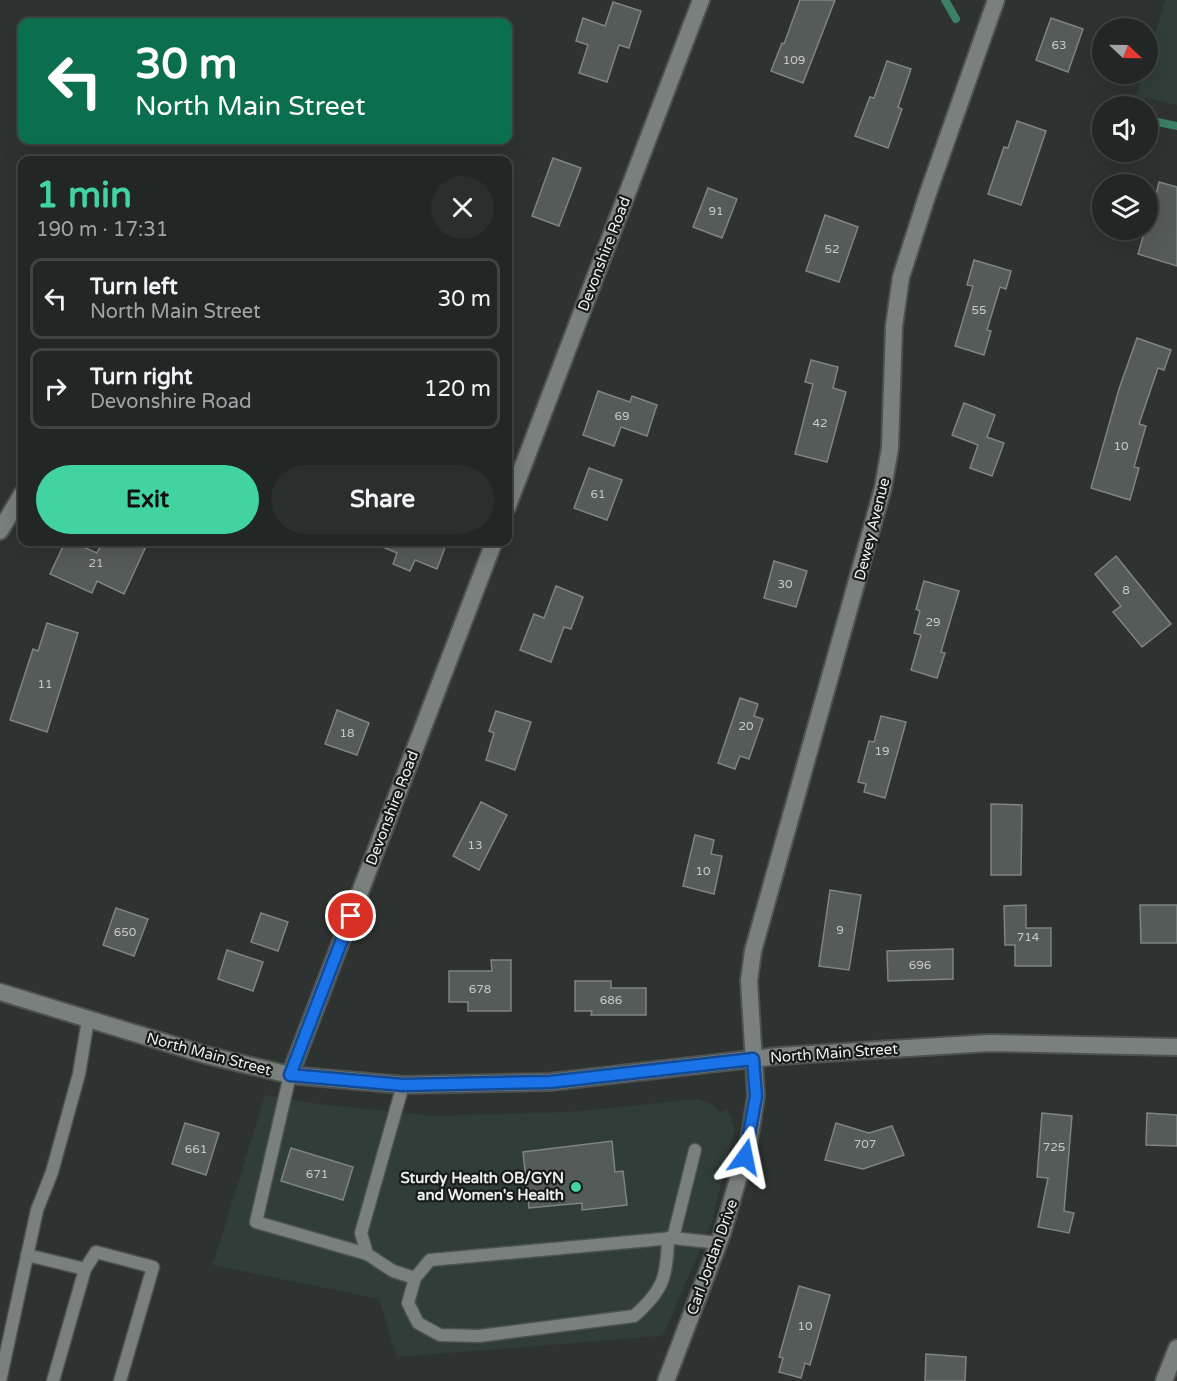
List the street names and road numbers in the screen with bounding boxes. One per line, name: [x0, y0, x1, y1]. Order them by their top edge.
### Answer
street label: Devonshire Road: [574, 194, 634, 314]
street label: Dewey Avenue: [851, 476, 893, 582]
street label: Devonshire Road: [362, 748, 422, 868]
street label: North Main Street: [145, 1029, 273, 1079]
street label: North Main Street: [770, 1040, 899, 1066]
street label: Carl Jordan Drive: [683, 1197, 741, 1317]

